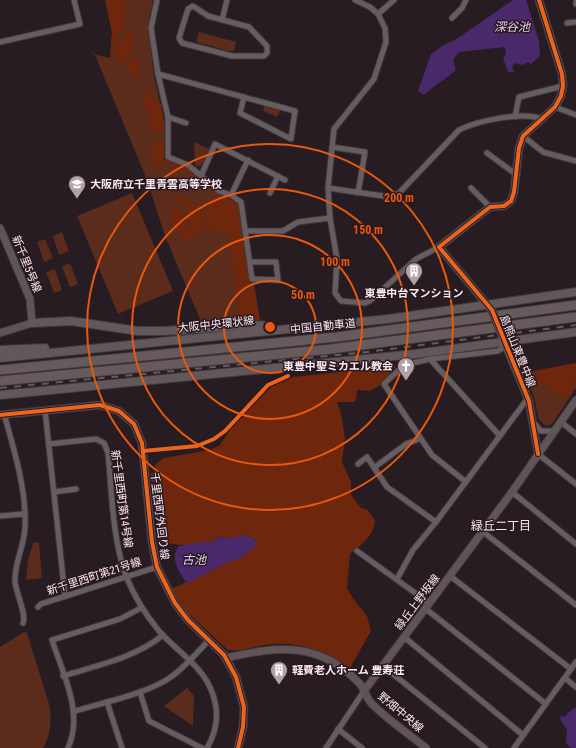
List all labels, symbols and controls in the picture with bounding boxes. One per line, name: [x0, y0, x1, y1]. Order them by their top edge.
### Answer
water label: 深谷池: [494, 20, 531, 34]
school or university icon: 大阪府立千里青雲高等学校: [67, 174, 87, 199]
place label: 大阪府立千里青雲高等学校: [90, 178, 222, 191]
text: 200 m: [384, 191, 414, 205]
text: 150 m: [353, 223, 383, 237]
street label: 新千里5号線: [9, 234, 44, 295]
text: 100 m: [320, 255, 350, 269]
building icon: 東豊中台マンション: [404, 261, 424, 286]
place label: 東豊中台マンション: [365, 287, 464, 300]
text: 50 m: [291, 288, 315, 302]
street label: 島熊山東豊中線: [497, 313, 538, 389]
street label: 大阪中央環状線: [177, 314, 255, 335]
street label: 中国自動車道: [290, 317, 357, 336]
centre of rings: [263, 320, 277, 334]
church icon: 東豊中聖ミカエル教会: [396, 356, 416, 381]
place label: 東豊中聖ミカエル教会: [283, 360, 393, 373]
street label: 新千里西町第14号線: [108, 449, 135, 549]
street label: 千里西町外回り線: [148, 472, 171, 561]
district label: 緑丘二丁目: [471, 519, 531, 533]
water label: 古池: [182, 553, 207, 567]
street label: 新千里西町第21号線: [45, 555, 143, 598]
street label: 緑丘上野坂線: [392, 572, 442, 633]
building icon: 軽費老人ホーム 豊寿荘: [269, 660, 289, 685]
place label: 軽費老人ホーム 豊寿荘: [292, 664, 404, 677]
street label: 野畑中央線: [375, 690, 426, 735]

